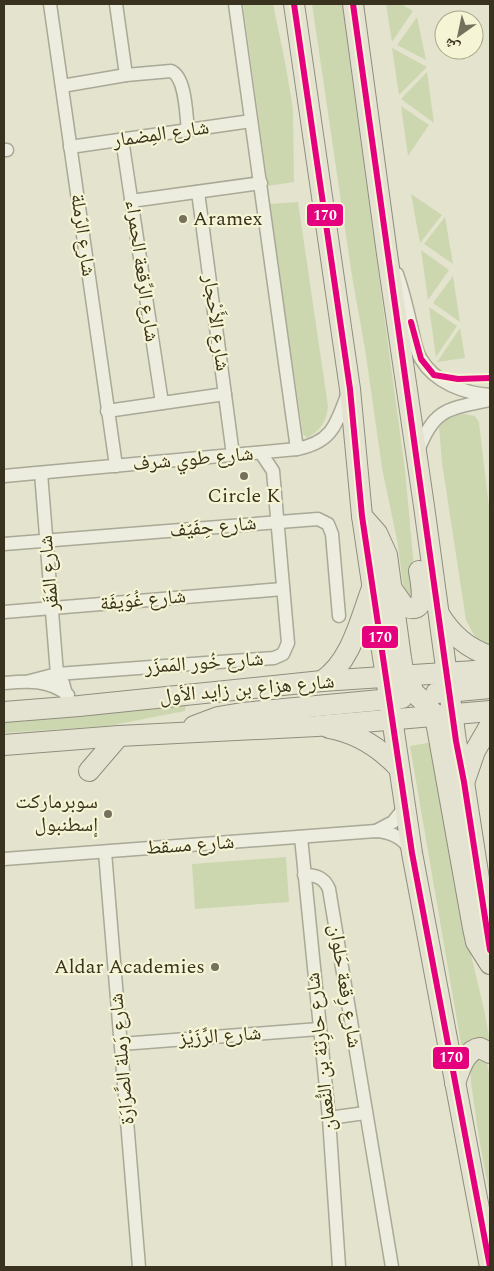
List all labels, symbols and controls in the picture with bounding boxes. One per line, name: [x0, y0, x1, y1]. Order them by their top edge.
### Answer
north arrow: [434, 10, 484, 60]
text: ش: [440, 33, 464, 58]
street label: شارع المِضمار: [110, 112, 211, 156]
street label: شارع الرّملة: [62, 192, 104, 278]
street label: شارع الرِّقعة الحمراء: [117, 198, 167, 344]
line badge: 170: [306, 203, 344, 227]
place label: Aramex: [193, 204, 263, 234]
text: 170: [313, 205, 337, 226]
marker: Aramex: [177, 213, 189, 225]
street label: شارع الأَحْجار: [194, 272, 238, 373]
street label: شارع طوي شرف: [131, 439, 255, 479]
marker: Circle K: [238, 470, 250, 482]
place label: Circle K: [207, 481, 281, 511]
street label: شارع حِفَيّف: [168, 508, 258, 546]
street label: شارع المَقَر: [31, 534, 67, 613]
street label: شارع غُوَيفَة: [99, 581, 187, 619]
line badge: 170: [361, 625, 399, 649]
text: 170: [368, 627, 392, 648]
street label: شارع خُور المَمزَر: [143, 644, 264, 682]
street label: شارع هزاع بن زايد الأول: [158, 666, 336, 712]
place label: سوبرماركت إسطنبول: [15, 787, 98, 840]
marker: سوبرماركت إسطنبول: [102, 808, 114, 820]
street label: شارع مسقط: [145, 827, 235, 863]
street label: شارع رِقعة حَلوان: [320, 922, 370, 1050]
place label: Aldar Academies: [54, 952, 205, 982]
marker: Aldar Academies: [209, 961, 221, 973]
street label: شارع حارِثة بن النُّعمان: [298, 971, 344, 1133]
street label: شارع رَملة الصَّرَارَة: [101, 992, 143, 1126]
street label: شارع الرِّزَيْز: [177, 1018, 262, 1054]
line badge: 170: [432, 1046, 470, 1070]
text: 170: [439, 1047, 463, 1068]

